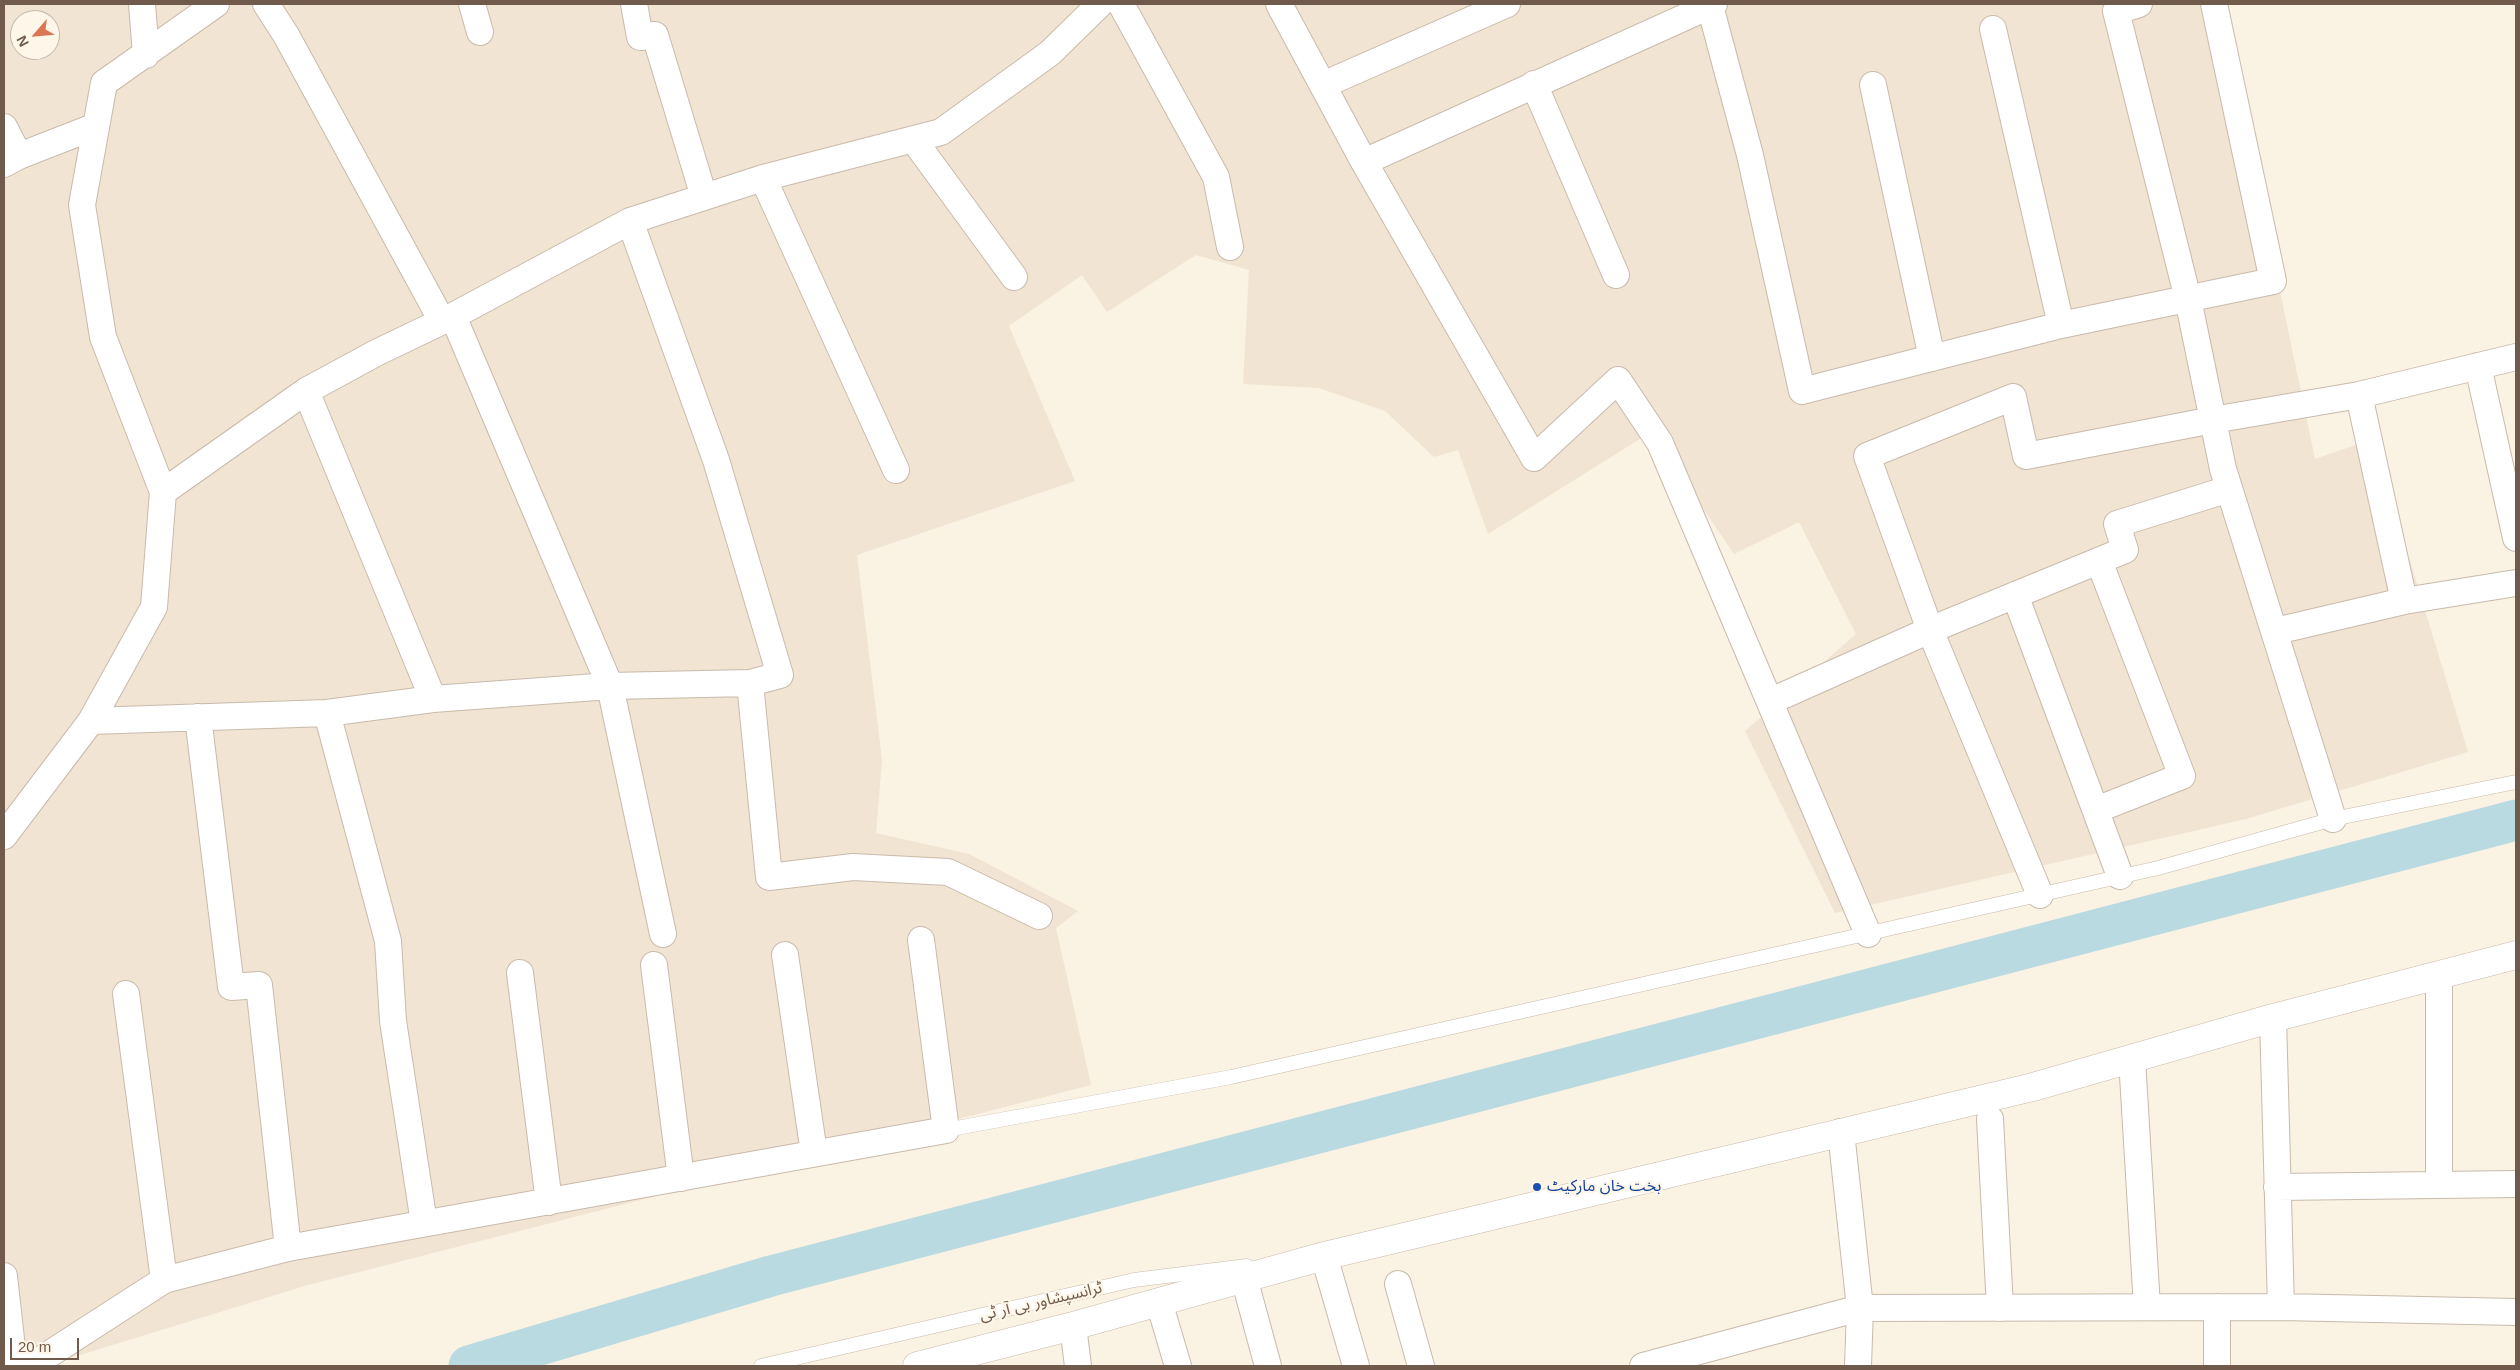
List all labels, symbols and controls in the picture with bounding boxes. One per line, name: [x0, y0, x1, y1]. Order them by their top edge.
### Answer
north arrow: [10, 10, 60, 60]
text: N: [13, 33, 32, 49]
place label: بخت خان مارکیٹ: [1547, 1177, 1661, 1197]
marker: بخت خان مارکیٹ: [1531, 1181, 1543, 1193]
street label: ٹرانسپشاور بی آر ٹی: [978, 1279, 1104, 1325]
scale bar: [12, 1328, 81, 1360]
text: 20 m: [18, 1338, 51, 1355]

